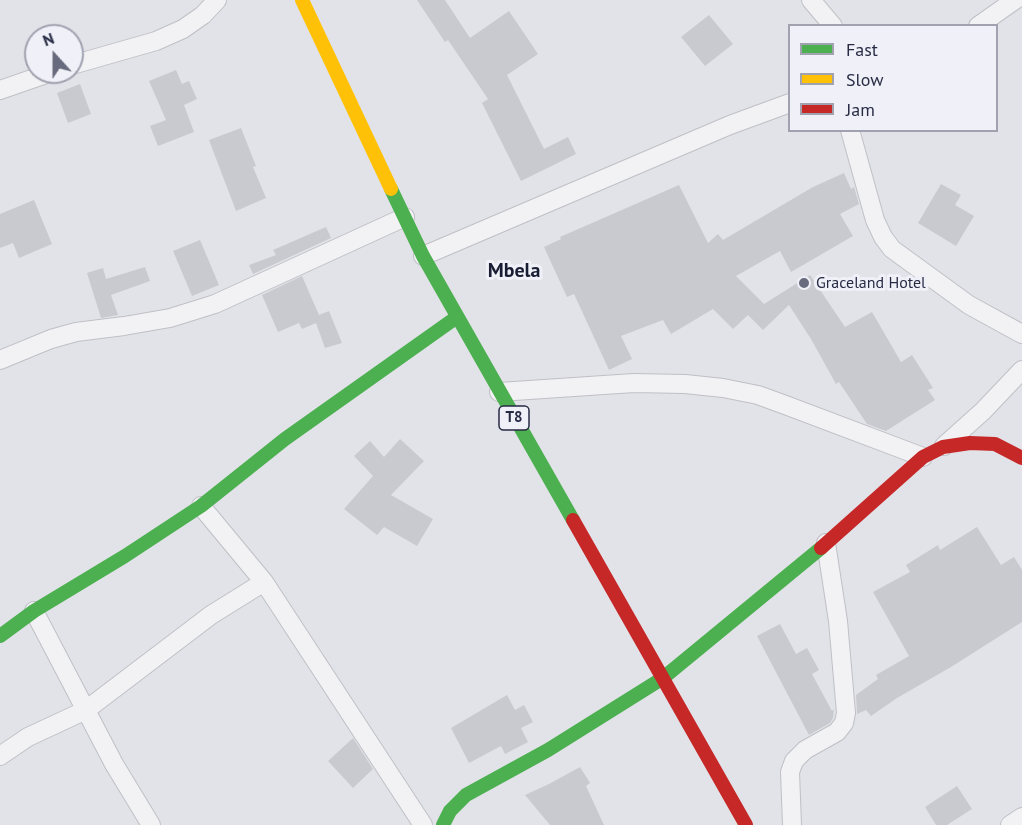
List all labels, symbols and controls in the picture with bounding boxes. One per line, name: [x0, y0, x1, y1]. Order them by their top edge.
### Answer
north arrow: [24, 24, 84, 84]
legend: [788, 24, 998, 132]
text: N: [40, 28, 57, 50]
text: Fast: [846, 38, 878, 61]
text: Slow: [846, 68, 884, 91]
text: Jam: [846, 98, 875, 121]
district label: Mbela: [488, 259, 540, 283]
place label: Graceland Hotel: [816, 273, 926, 293]
marker: Graceland Hotel: [797, 276, 811, 290]
road number: T8: [499, 406, 529, 430]

